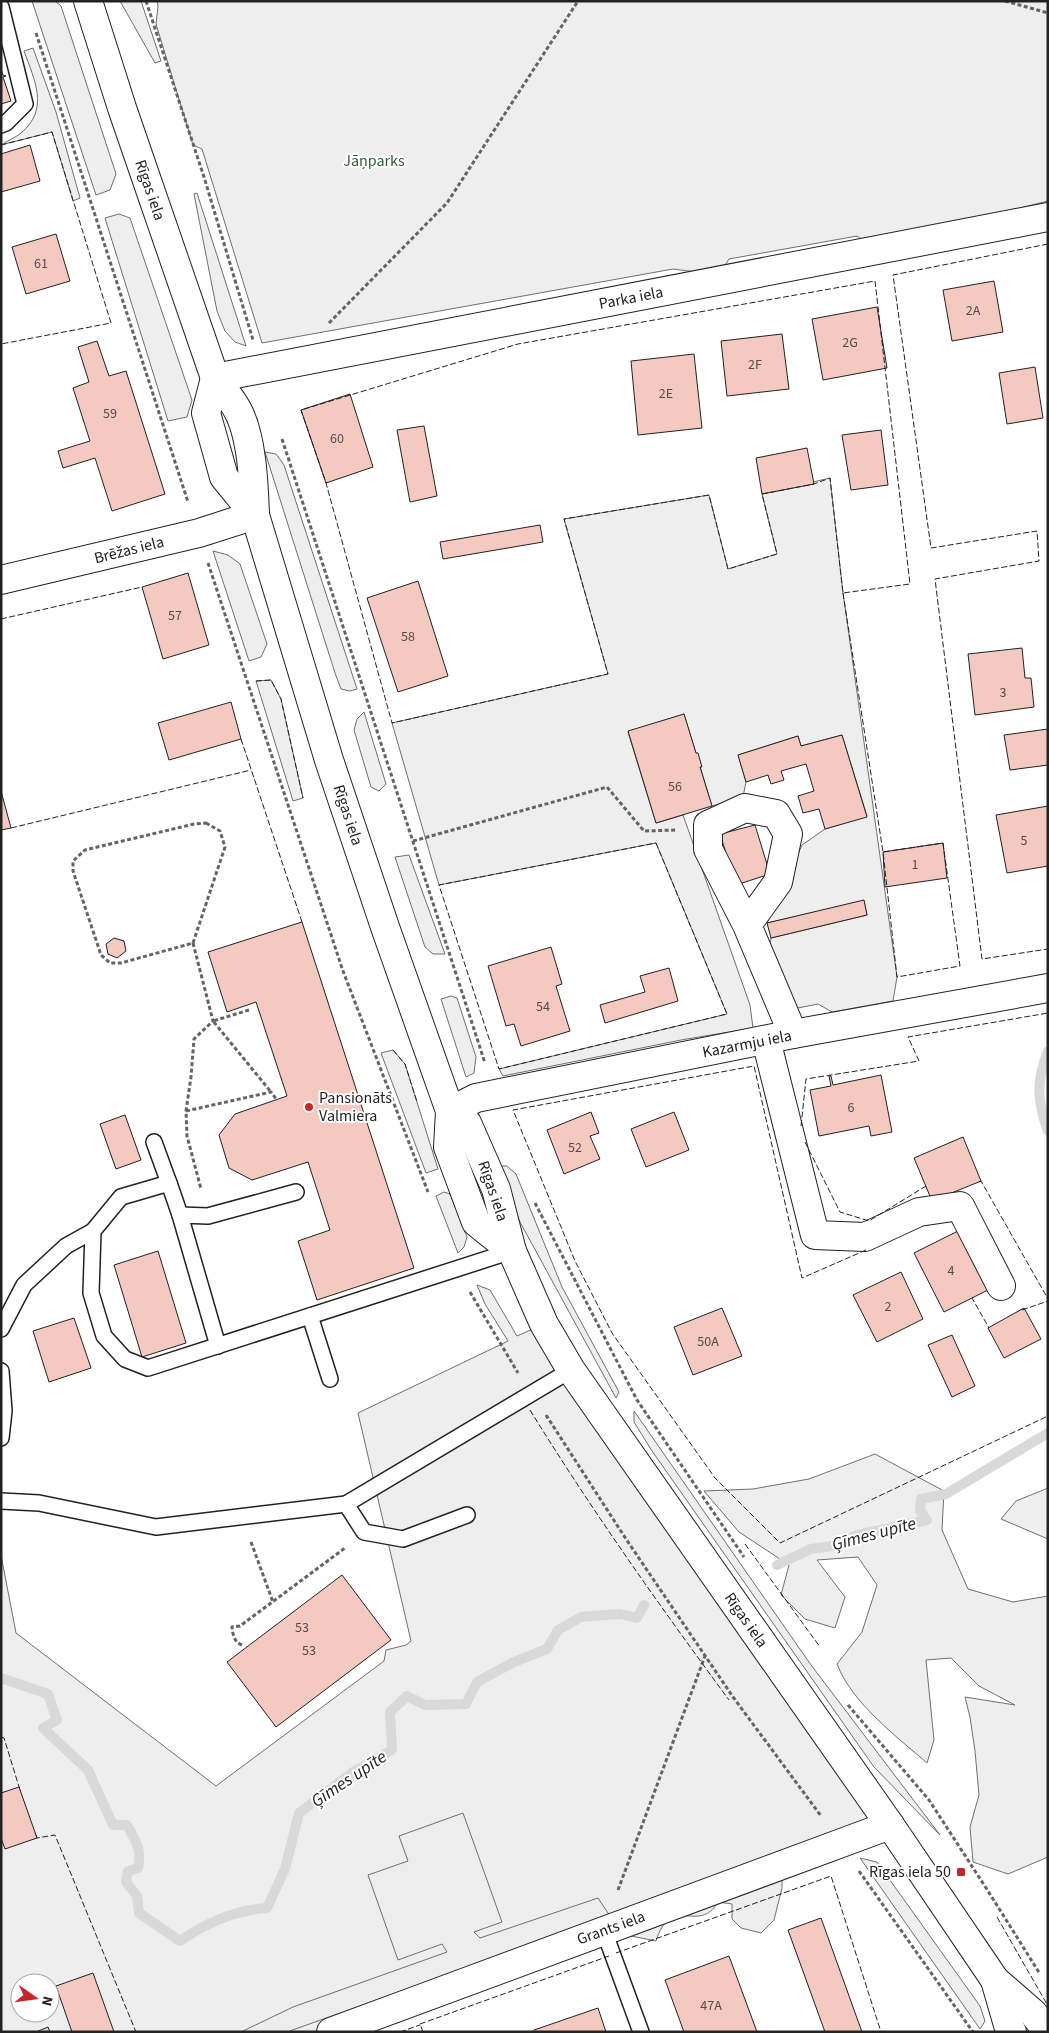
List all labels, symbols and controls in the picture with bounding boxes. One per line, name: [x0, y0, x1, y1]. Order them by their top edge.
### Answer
park label: Jāņparks: [343, 150, 405, 172]
street label: Rīgas iela: [129, 157, 171, 223]
house number: 61: [34, 254, 48, 274]
street label: Parka iela: [597, 281, 665, 315]
house number: 2A: [966, 301, 981, 321]
house number: 2G: [842, 333, 858, 353]
house number: 2F: [748, 355, 762, 375]
house number: 2E: [659, 384, 673, 404]
house number: 59: [103, 404, 117, 424]
house number: 60: [330, 429, 344, 449]
street label: Brēžas iela: [92, 531, 166, 569]
house number: 57: [168, 606, 182, 626]
house number: 58: [401, 627, 415, 647]
house number: 3: [1000, 683, 1007, 703]
house number: 56: [668, 777, 682, 797]
street label: Rīgas iela: [328, 782, 368, 848]
house number: 5: [1021, 831, 1028, 851]
house number: 1: [912, 855, 919, 875]
house number: 54: [536, 997, 550, 1017]
street label: Kazarmju iela: [700, 1025, 794, 1063]
place label: Pansionāts Valmiera: [319, 1087, 392, 1127]
house number: 6: [848, 1098, 855, 1118]
marker: Pansionāts Valmiera: [303, 1101, 315, 1113]
house number: 52: [568, 1138, 582, 1158]
street label: Rīgas iela: [472, 1158, 514, 1224]
house number: 4: [948, 1261, 955, 1281]
house number: 2: [885, 1297, 892, 1317]
house number: 50A: [697, 1332, 719, 1352]
water label: Ģīmes upīte: [829, 1511, 919, 1557]
street label: Rīgas iela: [719, 1588, 773, 1652]
house number: 53: [295, 1618, 309, 1638]
house number: 53: [302, 1641, 316, 1661]
water label: Ģīmes upīte: [306, 1744, 392, 1813]
place label: Rīgas iela 50: [869, 1861, 951, 1883]
marker: Rīgas iela 50: [955, 1866, 967, 1878]
street label: Grants iela: [574, 1906, 648, 1950]
north arrow: [10, 1973, 60, 2023]
text: N: [36, 1994, 57, 2008]
house number: 47A: [700, 1996, 722, 2016]

